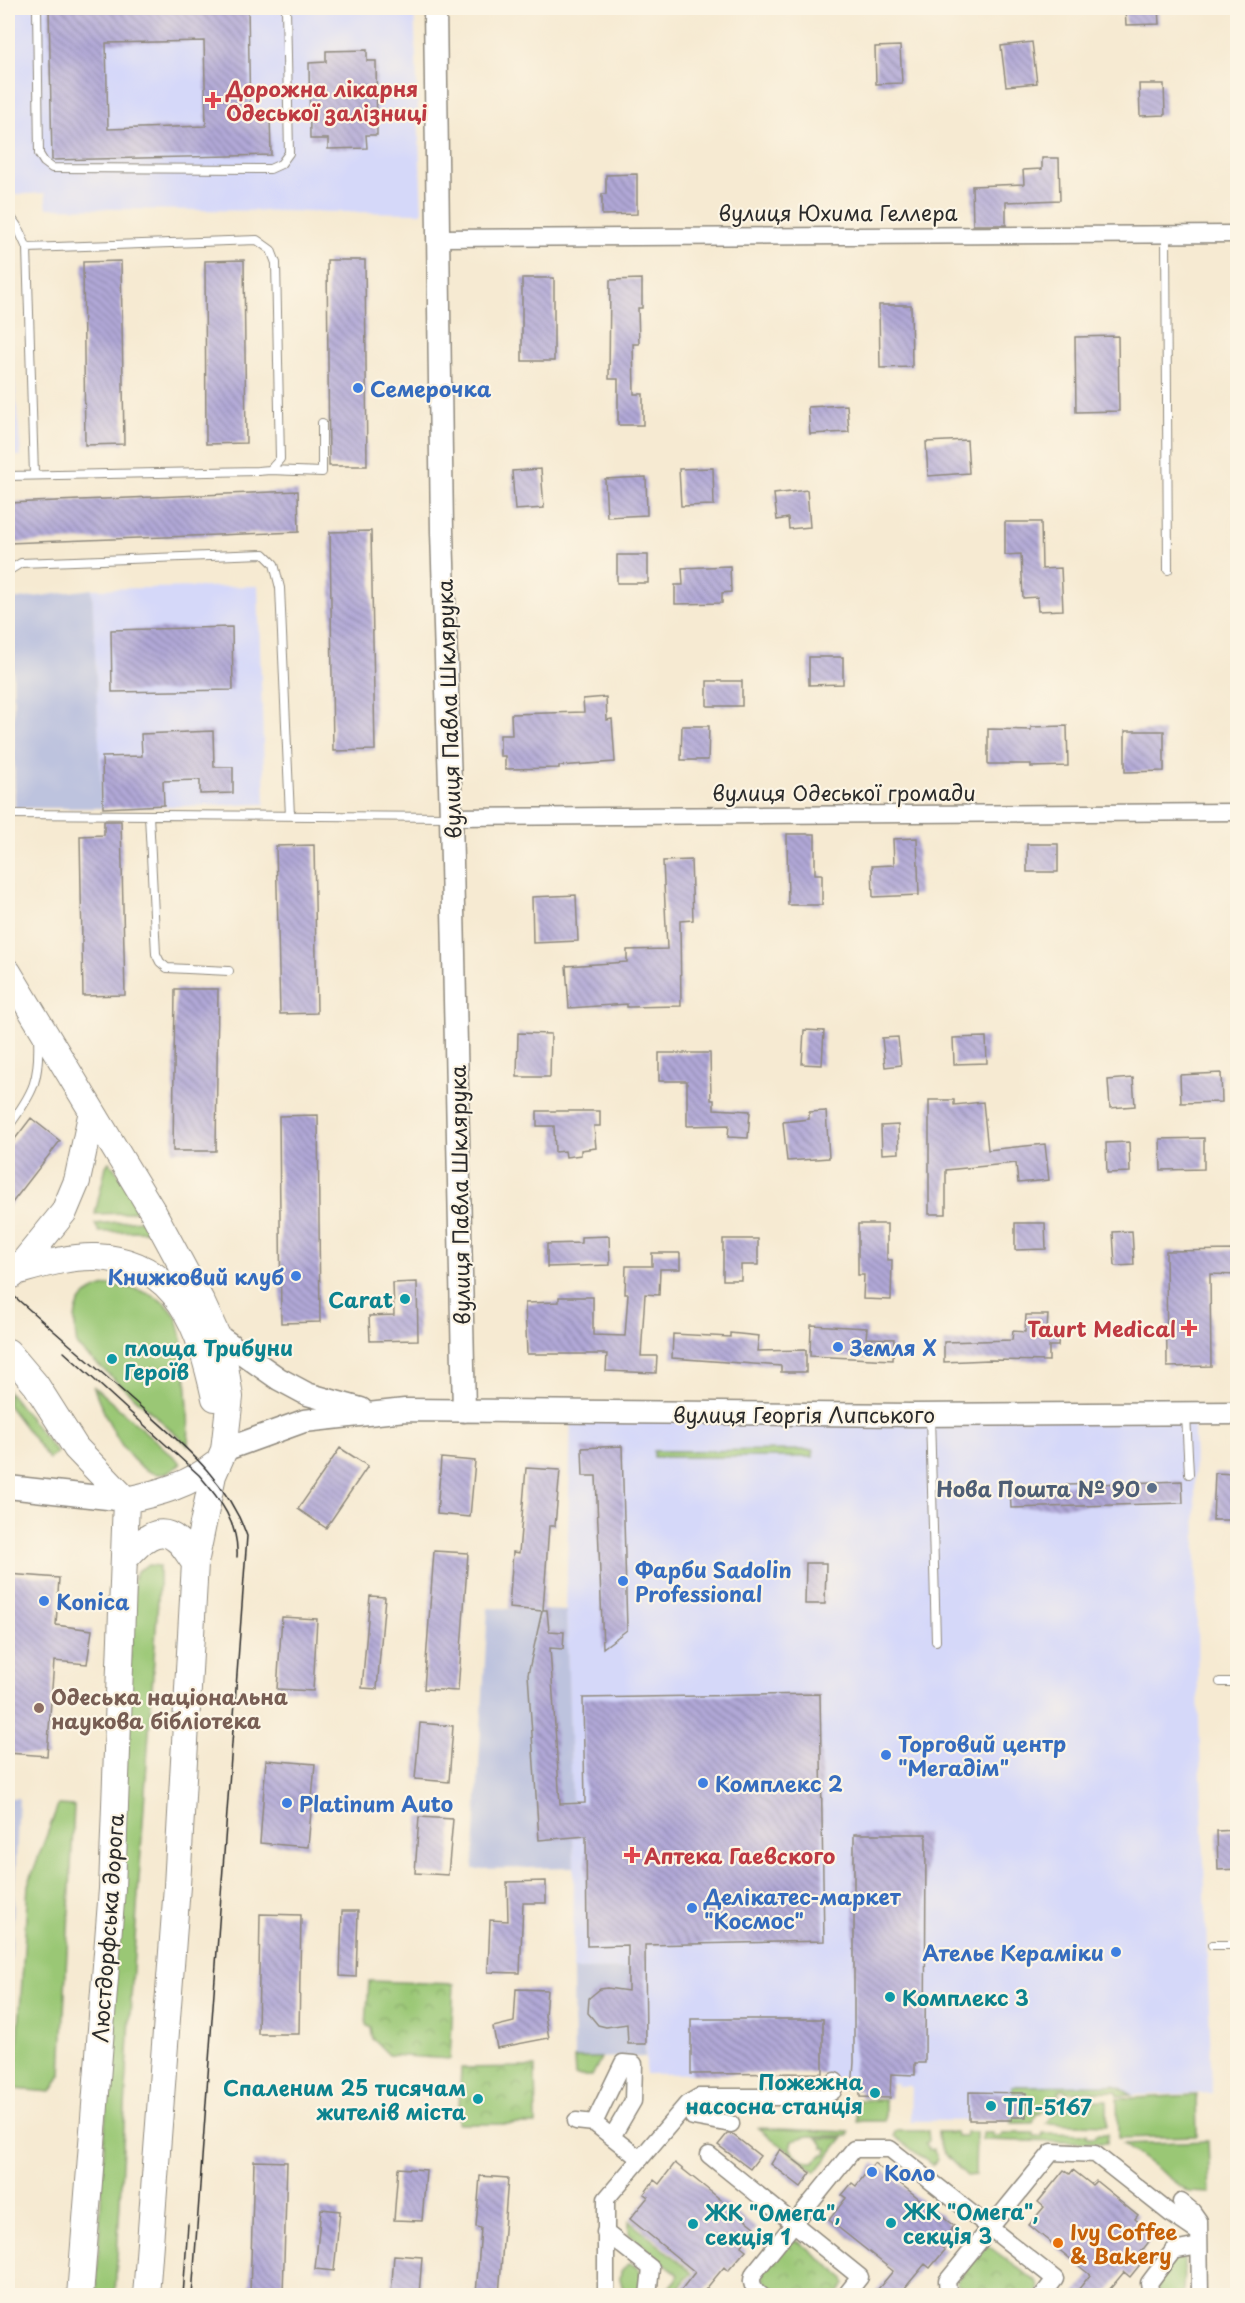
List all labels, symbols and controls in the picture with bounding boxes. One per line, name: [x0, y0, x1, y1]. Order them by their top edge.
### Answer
place label: Дорожна лікарня Одеської залізниці: [225, 72, 428, 128]
marker: Дорожна лікарня Одеської залізниці: [204, 91, 222, 109]
street label: вулиця Юхима Геллера: [718, 196, 958, 228]
place label: Семерочка: [370, 372, 492, 404]
marker: Семерочка: [351, 381, 365, 395]
street label: вулиця Павла Шклярука: [427, 579, 469, 839]
street label: вулиця Одеської громади: [712, 776, 976, 808]
street label: вулиця Павла Шклярука: [441, 1065, 477, 1325]
place label: Книжковий клуб: [107, 1260, 284, 1292]
marker: Книжковий клуб: [289, 1269, 303, 1283]
place label: Carat: [328, 1283, 393, 1315]
marker: Carat: [398, 1292, 412, 1306]
place label: Taurt Medical: [1027, 1312, 1176, 1344]
marker: Taurt Medical: [1180, 1319, 1198, 1337]
place label: площа Трибуни Героїв: [124, 1331, 293, 1387]
place label: Земля Х: [849, 1331, 937, 1363]
marker: Земля Х: [831, 1340, 845, 1354]
marker: площа Трибуни Героїв: [105, 1352, 119, 1366]
street label: вулиця Георгія Липського: [673, 1398, 935, 1430]
place label: Нова Пошта № 90: [936, 1472, 1140, 1504]
marker: Нова Пошта № 90: [1145, 1481, 1159, 1495]
place label: Фарби Sadolin Professional: [635, 1553, 792, 1609]
marker: Фарби Sadolin Professional: [616, 1574, 630, 1588]
place label: Konica: [56, 1585, 130, 1617]
marker: Konica: [37, 1594, 51, 1608]
place label: Одеська національна наукова бібліотека: [51, 1680, 288, 1736]
marker: Одеська національна наукова бібліотека: [32, 1701, 46, 1715]
place label: Торговий центр "Мегадім": [898, 1727, 1066, 1783]
marker: Торговий центр "Мегадім": [879, 1748, 893, 1762]
place label: Комплекс 2: [715, 1767, 843, 1799]
marker: Комплекс 2: [696, 1776, 710, 1790]
place label: Platinum Auto: [299, 1787, 453, 1819]
marker: Platinum Auto: [280, 1796, 294, 1810]
street label: Люстдорфська дорога: [83, 1813, 131, 2043]
place label: Аптека Гаевского: [644, 1839, 835, 1871]
marker: Аптека Гаевского: [625, 1848, 639, 1862]
place label: Делікатес-маркет "Космос": [703, 1880, 902, 1936]
marker: Делікатес-маркет "Космос": [685, 1901, 699, 1915]
place label: Ательє Кераміки: [922, 1936, 1104, 1968]
marker: Ательє Кераміки: [1109, 1945, 1123, 1959]
place label: Комплекс 3: [902, 1981, 1029, 2013]
marker: Комплекс 3: [883, 1990, 897, 2004]
place label: Пожежна насосна станція: [686, 2065, 863, 2121]
place label: Спаленим 25 тисячам жителів міста: [223, 2071, 467, 2127]
marker: Пожежна насосна станція: [868, 2086, 882, 2100]
place label: ТП-5167: [1003, 2090, 1092, 2122]
marker: Спаленим 25 тисячам жителів міста: [471, 2092, 485, 2106]
marker: ТП-5167: [984, 2099, 998, 2113]
place label: Коло: [884, 2156, 935, 2188]
marker: Коло: [865, 2165, 879, 2179]
place label: ЖК "Омега", секція 3: [902, 2195, 1039, 2251]
place label: ЖК "Омега", секція 1: [704, 2196, 841, 2252]
place label: Ivy Coffee & Bakery: [1070, 2215, 1178, 2271]
marker: ЖК "Омега", секція 3: [884, 2216, 898, 2230]
marker: ЖК "Омега", секція 1: [686, 2217, 700, 2231]
marker: Ivy Coffee & Bakery: [1051, 2236, 1065, 2250]

